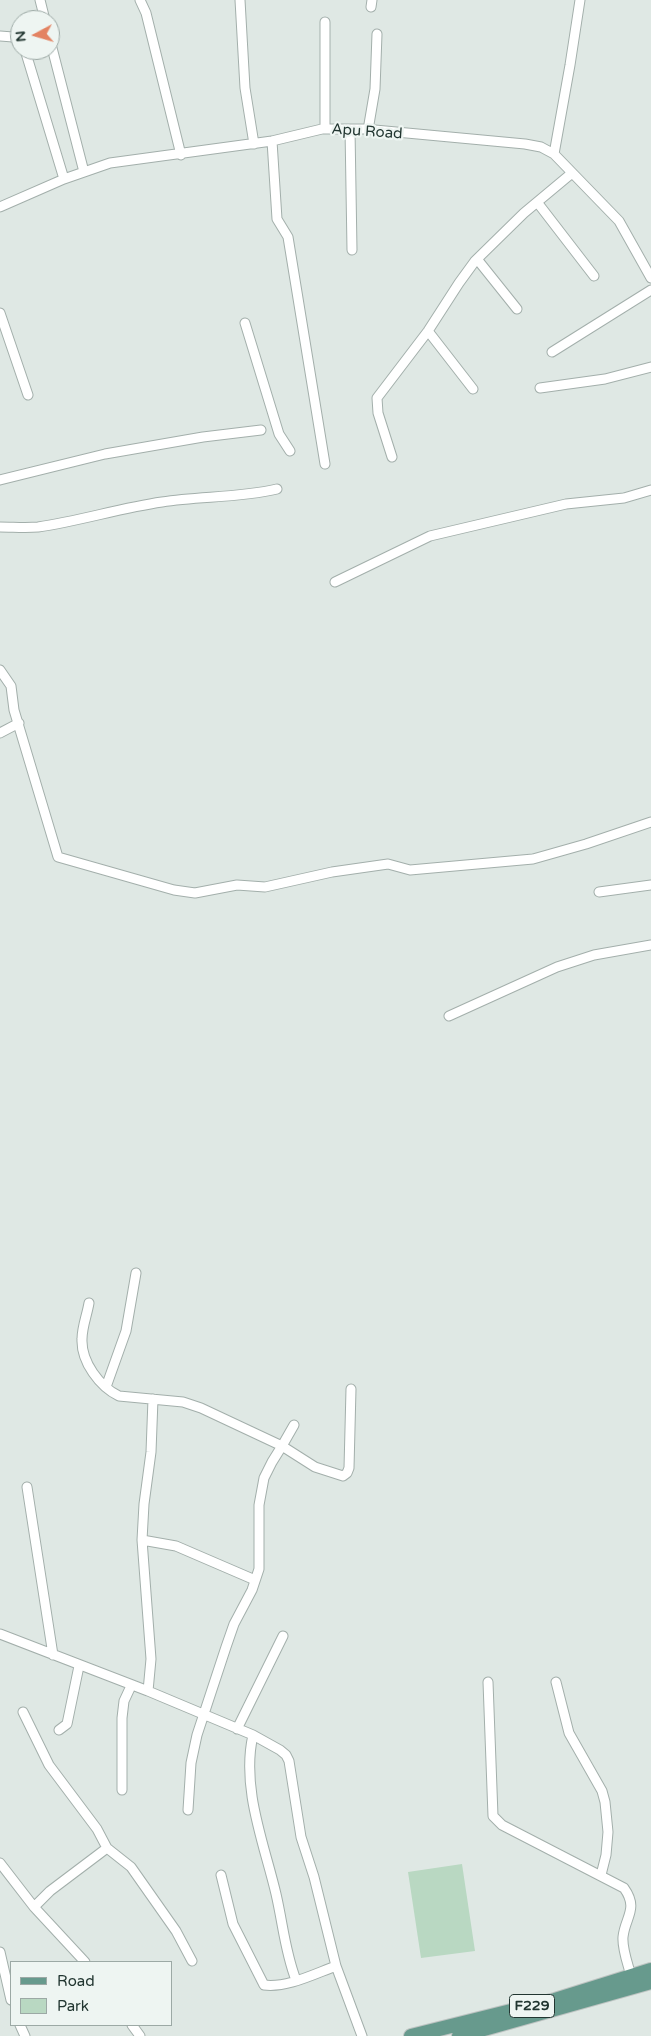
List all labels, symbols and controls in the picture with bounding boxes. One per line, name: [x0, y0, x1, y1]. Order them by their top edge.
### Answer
north arrow: [10, 10, 60, 60]
text: N: [12, 30, 30, 43]
street label: Apu Road: [331, 121, 403, 143]
legend: [10, 1961, 172, 2026]
text: Road: [57, 1972, 95, 1990]
road number: F229: [510, 1994, 554, 2018]
text: Park: [57, 1997, 89, 2015]

